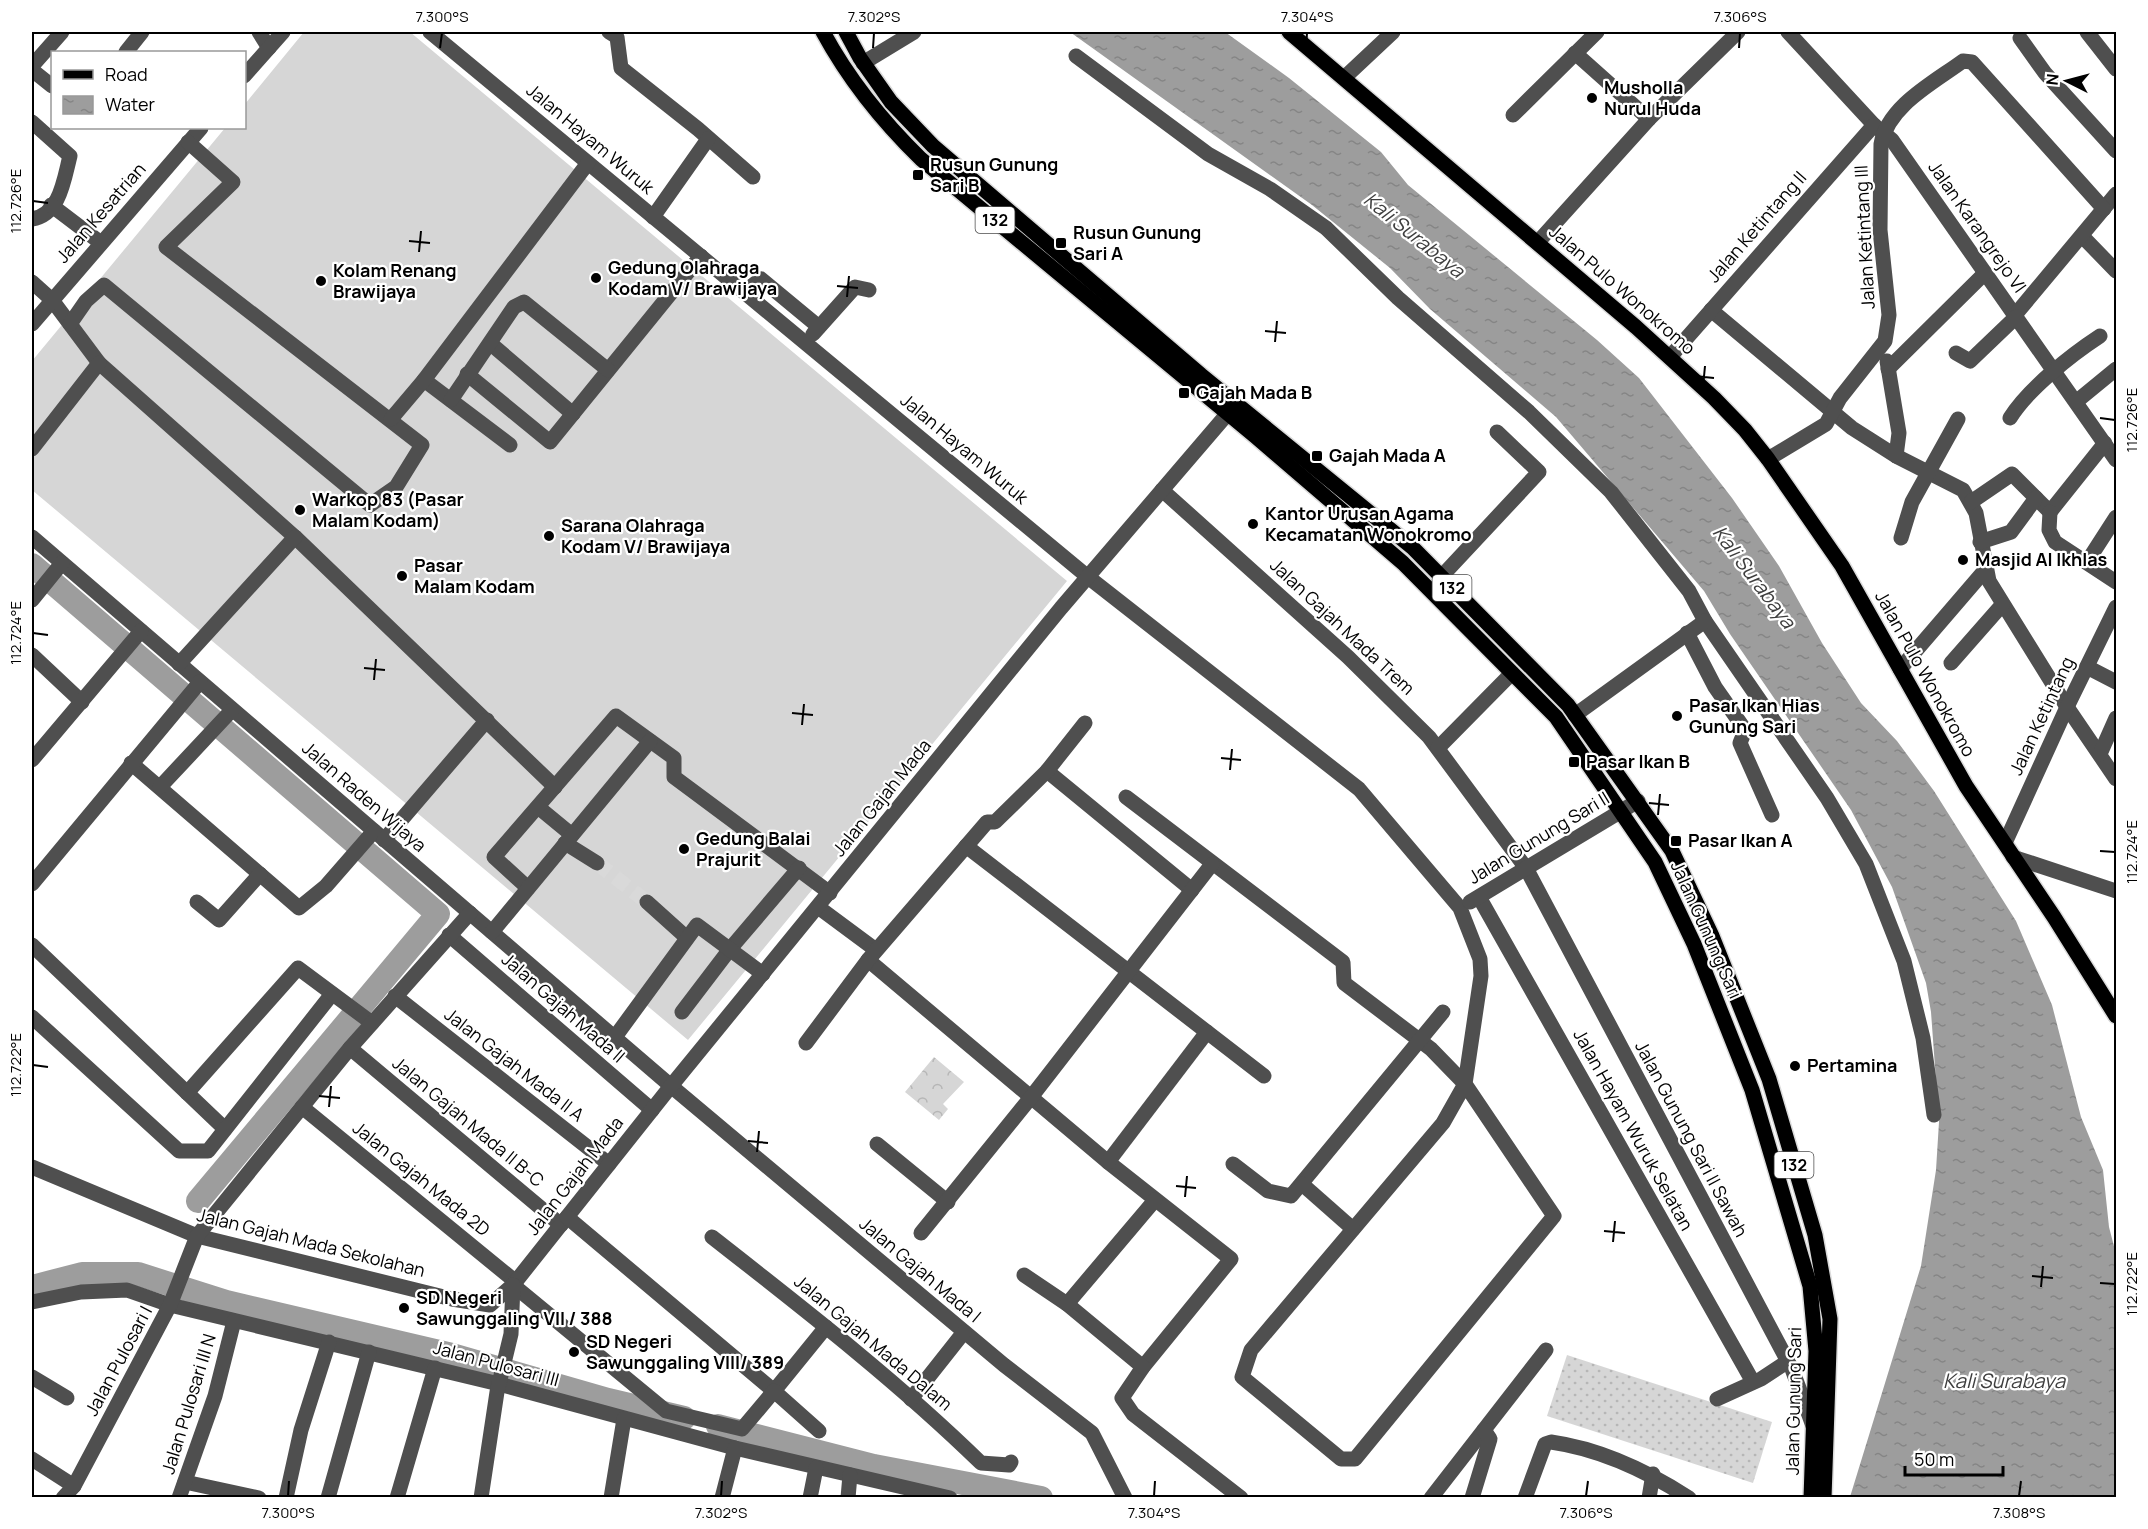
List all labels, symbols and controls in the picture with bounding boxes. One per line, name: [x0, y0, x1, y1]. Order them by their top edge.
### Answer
text: 7.300°S: [416, 6, 468, 27]
text: 7.302°S: [848, 6, 900, 27]
text: 7.304°S: [1281, 6, 1333, 27]
text: 7.306°S: [1713, 6, 1767, 27]
legend: [51, 51, 246, 129]
north arrow: [2037, 51, 2097, 111]
text: Road: [105, 62, 148, 86]
text: N: [2041, 73, 2064, 86]
place label: Musholla Nurul Huda: [1604, 75, 1701, 120]
street label: Jalan Hayam Wuruk: [522, 78, 660, 199]
marker: Musholla Nurul Huda: [1585, 91, 1599, 105]
text: Water: [105, 92, 155, 116]
place label: Rusun Gunung Sari B: [930, 152, 1058, 197]
street label: Jalan Karangrejo VI: [1923, 156, 2032, 297]
street label: Jalan Kesatrian: [50, 157, 150, 268]
street label: Jalan Ketintang III: [1848, 164, 1880, 310]
street label: Jalan Ketintang II: [1701, 166, 1811, 287]
marker: Rusun Gunung Sari B: [911, 168, 925, 182]
text: 112.726°E: [5, 169, 26, 233]
water label: Kali Surabaya: [1358, 186, 1471, 284]
road number: 132: [976, 207, 1014, 233]
street label: Jalan Pulo Wonokromo: [1544, 219, 1701, 359]
place label: Rusun Gunung Sari A: [1073, 220, 1201, 265]
marker: Rusun Gunung Sari A: [1054, 236, 1068, 250]
place label: Gedung Olahraga Kodam V/ Brawijaya: [608, 255, 777, 300]
place label: Kolam Renang Brawijaya: [333, 258, 457, 303]
marker: Gedung Olahraga Kodam V/ Brawijaya: [589, 271, 603, 285]
marker: Kolam Renang Brawijaya: [314, 274, 328, 288]
place label: Gajah Mada B: [1196, 380, 1312, 404]
marker: Gajah Mada B: [1177, 386, 1191, 400]
street label: Jalan Hayam Wuruk: [896, 388, 1034, 509]
text: 112.726°E: [2121, 388, 2142, 452]
place label: Gajah Mada A: [1329, 443, 1446, 467]
marker: Gajah Mada A: [1310, 449, 1324, 463]
place label: Warkop 83 (Pasar Malam Kodam): [312, 487, 464, 532]
place label: Kantor Urusan Agama Kecamatan Wonokromo: [1265, 501, 1472, 546]
marker: Warkop 83 (Pasar Malam Kodam): [293, 503, 307, 517]
place label: Sarana Olahraga Kodam V/ Brawijaya: [561, 513, 730, 558]
marker: Kantor Urusan Agama Kecamatan Wonokromo: [1246, 517, 1260, 531]
water label: Kali Surabaya: [1707, 520, 1802, 634]
marker: Sarana Olahraga Kodam V/ Brawijaya: [542, 529, 556, 543]
place label: Masjid Al Ikhlas: [1975, 547, 2108, 571]
place label: Pasar Malam Kodam: [414, 553, 535, 598]
street label: Jalan Gajah Mada Trem: [1265, 553, 1420, 700]
marker: Masjid Al Ikhlas: [1956, 553, 1970, 567]
marker: Pasar Malam Kodam: [395, 569, 409, 583]
road number: 132: [1432, 575, 1472, 601]
street label: Jalan Pulo Wonokromo: [1870, 586, 1982, 761]
text: 112.724°E: [5, 601, 26, 665]
street label: Jalan Ketintang: [2003, 653, 2079, 779]
place label: Pasar Ikan Hias Gunung Sari: [1689, 693, 1820, 738]
marker: Pasar Ikan Hias Gunung Sari: [1670, 709, 1684, 723]
street label: Jalan Gajah Mada: [827, 734, 936, 861]
street label: Jalan Raden Wijaya: [297, 736, 432, 857]
place label: Pasar Ikan B: [1586, 749, 1690, 773]
marker: Pasar Ikan B: [1567, 755, 1581, 769]
street label: Jalan Gunung Sari II: [1464, 786, 1613, 889]
text: 112.724°E: [2121, 820, 2142, 884]
place label: Gedung Balai Prajurit: [696, 826, 811, 871]
place label: Pasar Ikan A: [1688, 828, 1793, 852]
marker: Pasar Ikan A: [1669, 834, 1683, 848]
marker: Gedung Balai Prajurit: [677, 842, 691, 856]
street label: Jalan Gunung Sari: [1666, 857, 1748, 1002]
street label: Jalan Gajah Mada II: [497, 947, 630, 1068]
street label: Jalan Gajah Mada II A: [440, 1002, 590, 1127]
street label: Jalan Hayam Wuruk Selatan: [1568, 1024, 1699, 1235]
text: 112.722°E: [5, 1033, 26, 1097]
street label: Jalan Gunung Sari II Sawah: [1630, 1036, 1754, 1241]
street label: Jalan Gajah Mada II B-C: [388, 1051, 550, 1192]
place label: Pertamina: [1807, 1053, 1897, 1077]
marker: Pertamina: [1788, 1059, 1802, 1073]
street label: Jalan Gajah Mada: [520, 1111, 628, 1240]
street label: Jalan Gajah Mada 2D: [348, 1115, 495, 1241]
road number: 132: [1774, 1152, 1814, 1178]
street label: Jalan Gajah Mada Sekolahan: [195, 1202, 428, 1282]
street label: Jalan Gajah Mada I: [855, 1211, 987, 1327]
text: 112.722°E: [2121, 1252, 2142, 1316]
street label: Jalan Gajah Mada Dalam: [790, 1269, 958, 1415]
place label: SD Negeri Sawunggaling VII / 388: [416, 1285, 613, 1330]
street label: Jalan Pulosari I: [79, 1301, 157, 1420]
marker: SD Negeri Sawunggaling VII / 388: [397, 1301, 411, 1315]
street label: Jalan Gunung Sari: [1780, 1327, 1806, 1475]
place label: SD Negeri Sawunggaling VIII/ 389: [586, 1329, 784, 1374]
street label: Jalan Pulosari III N: [155, 1331, 221, 1477]
street label: Jalan Pulosari III: [431, 1335, 562, 1391]
marker: SD Negeri Sawunggaling VIII/ 389: [567, 1345, 581, 1359]
water label: Kali Surabaya: [1943, 1367, 2066, 1394]
scale bar: [1905, 1439, 2002, 1477]
text: 50 m: [1914, 1447, 1954, 1471]
text: 7.300°S: [262, 1502, 314, 1523]
text: 7.302°S: [695, 1502, 747, 1523]
text: 7.304°S: [1128, 1502, 1180, 1523]
text: 7.306°S: [1559, 1502, 1613, 1523]
text: 7.308°S: [1993, 1502, 2045, 1523]

